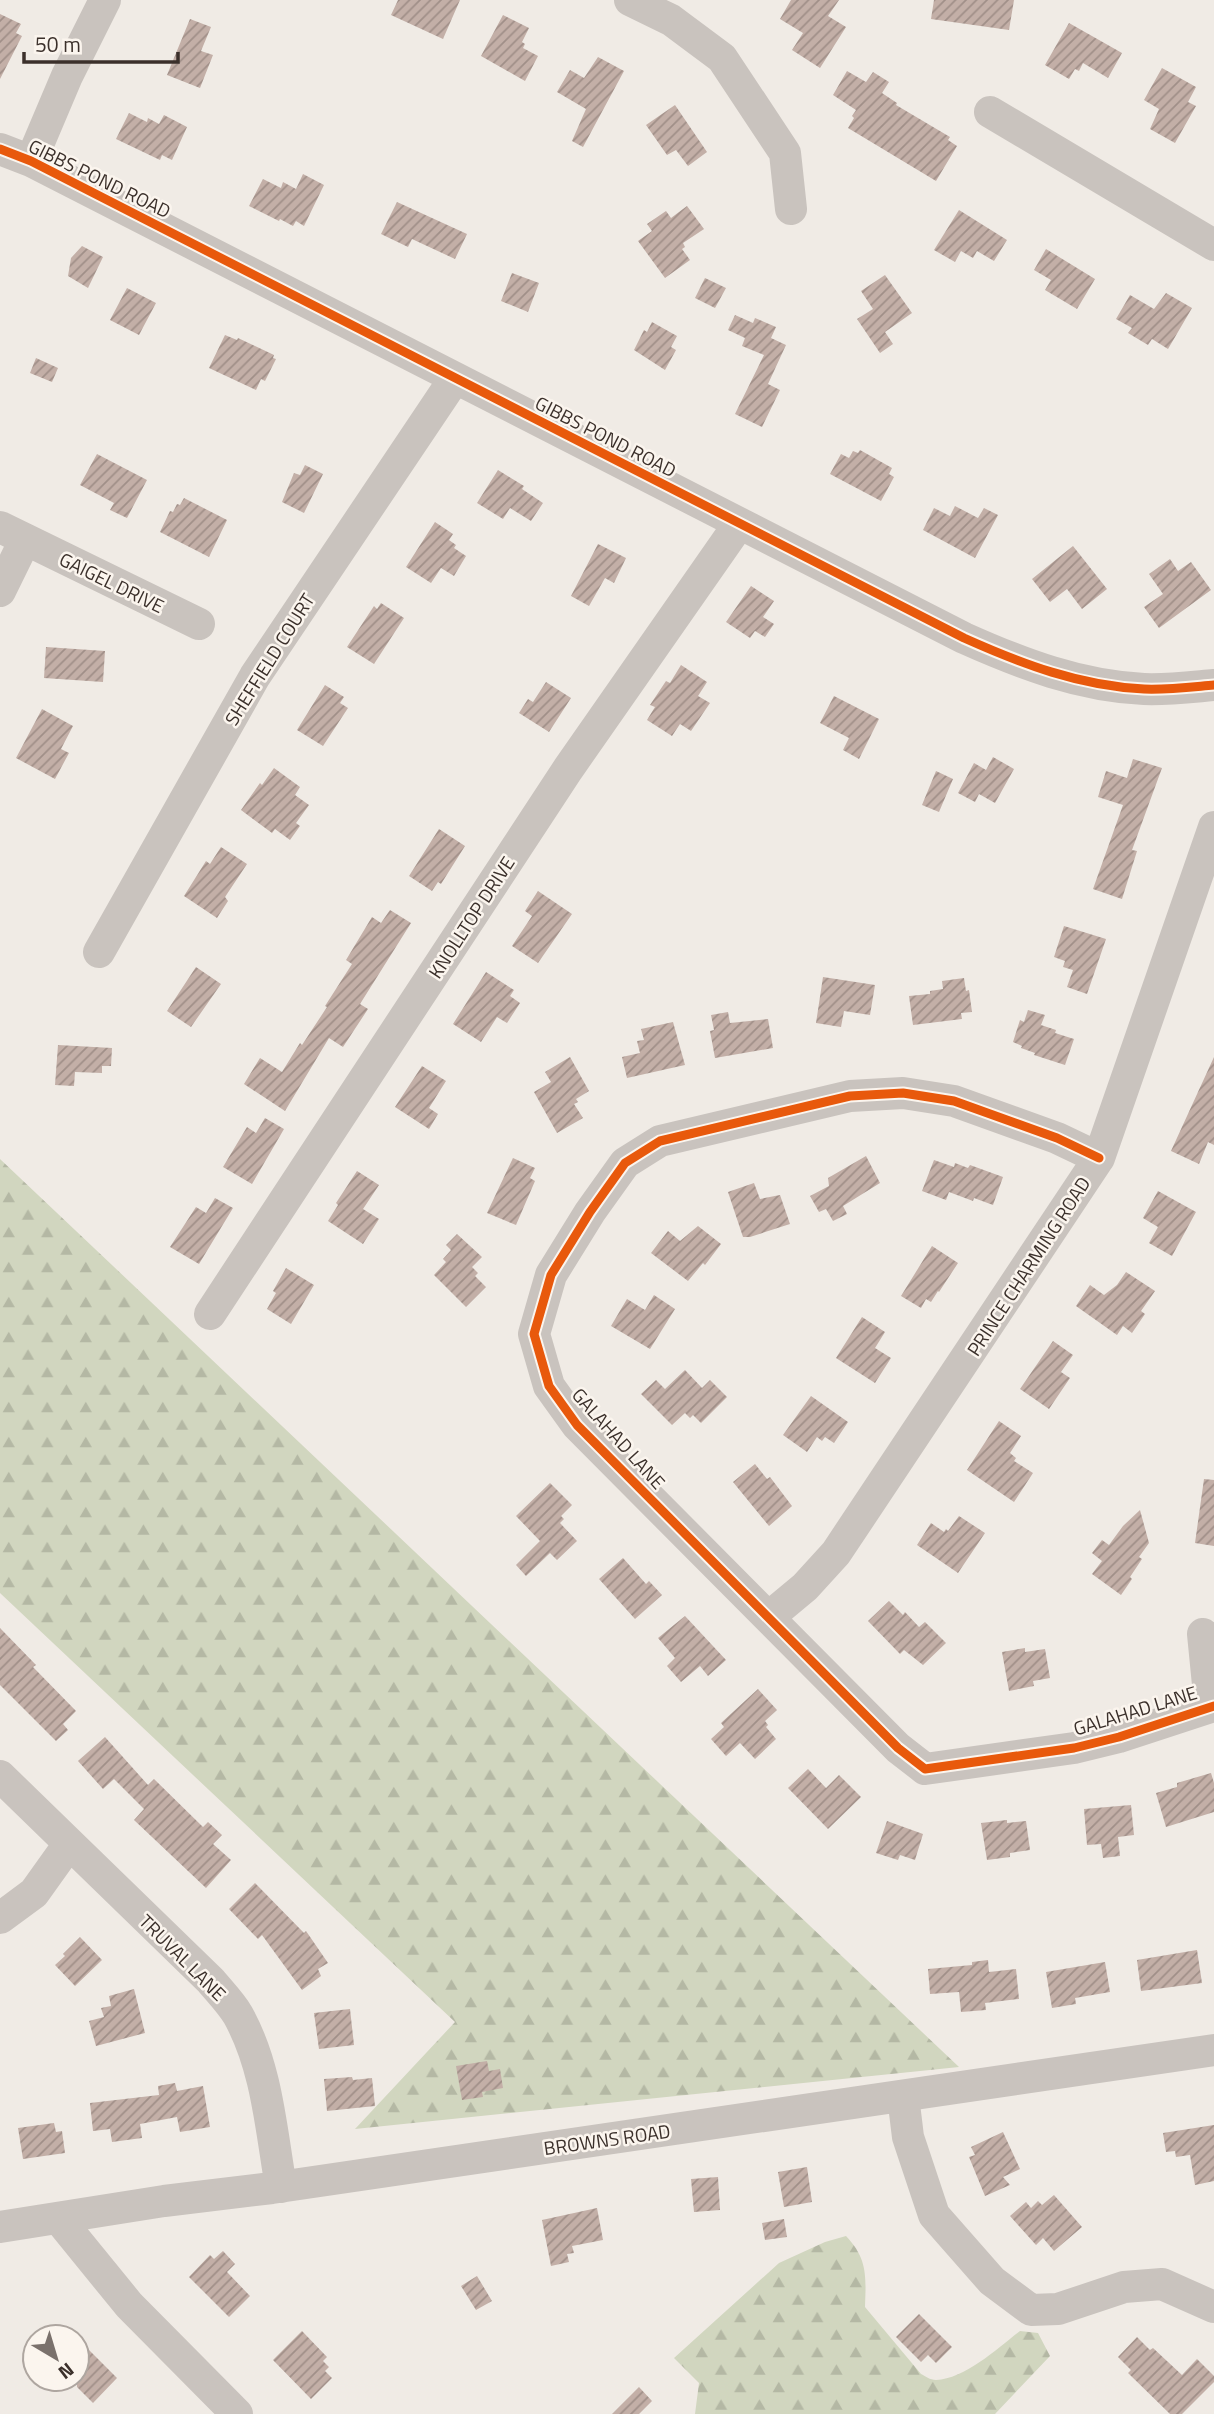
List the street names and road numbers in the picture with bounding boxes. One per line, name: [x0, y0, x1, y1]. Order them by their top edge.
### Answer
street label: GIBBS POND ROAD: [24, 131, 176, 225]
street label: GIBBS POND ROAD: [530, 388, 682, 484]
street label: GAIGEL DRIVE: [55, 544, 169, 620]
street label: SHEFFIELD COURT: [217, 587, 321, 731]
street label: KNOLLTOP DRIVE: [421, 850, 521, 984]
street label: PRINCE CHARMING ROAD: [959, 1171, 1097, 1361]
street label: GALAHAD LANE: [565, 1381, 673, 1495]
street label: GALAHAD LANE: [1070, 1677, 1200, 1743]
street label: TRUVAL LANE: [133, 1907, 233, 2007]
street label: BROWNS ROAD: [542, 2116, 672, 2162]

